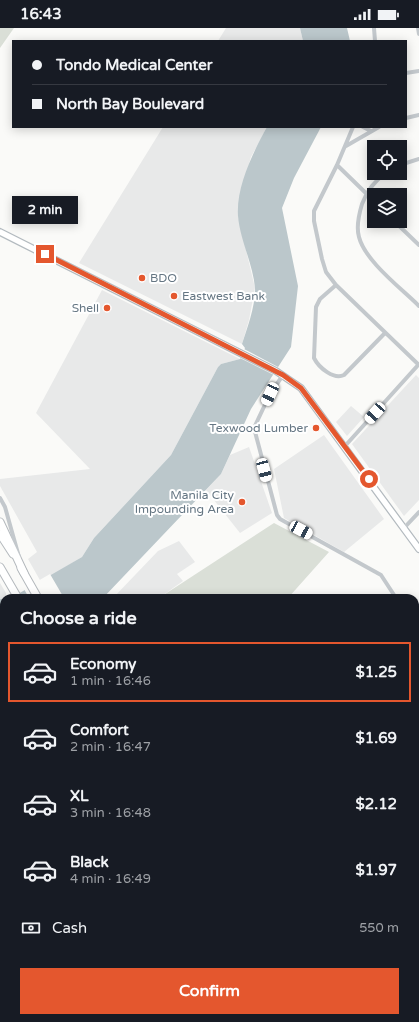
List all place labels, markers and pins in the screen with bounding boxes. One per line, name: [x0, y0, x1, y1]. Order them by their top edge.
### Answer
place label: BDO: [150, 271, 177, 285]
marker: BDO: [137, 273, 147, 283]
place label: Eastwest Bank: [182, 289, 266, 303]
marker: Eastwest Bank: [169, 291, 179, 301]
place label: Shell: [72, 301, 99, 315]
marker: Shell: [102, 303, 112, 313]
place label: Texwood Lumber: [209, 421, 308, 435]
marker: Texwood Lumber: [311, 423, 321, 433]
place label: Manila City Impounding Area: [135, 488, 235, 516]
marker: Manila City Impounding Area: [237, 497, 247, 507]

